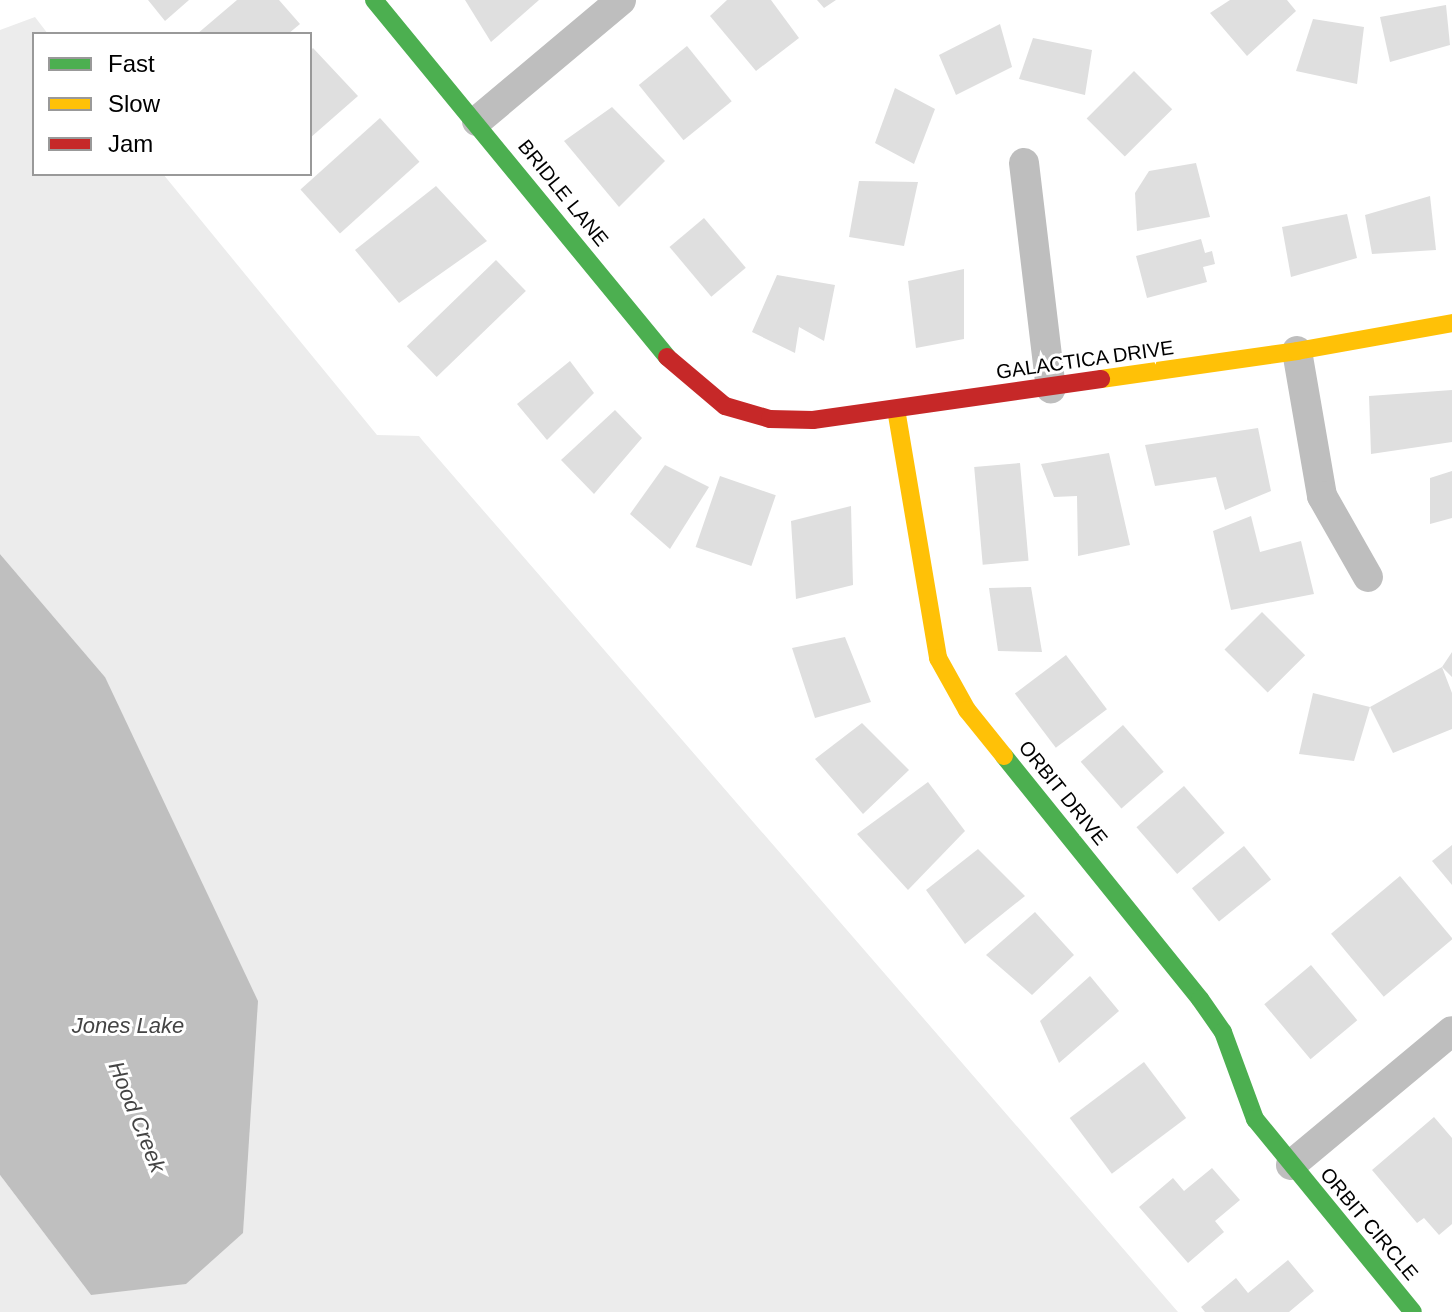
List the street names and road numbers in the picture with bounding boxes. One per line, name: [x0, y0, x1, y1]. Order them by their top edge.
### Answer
street label: BRIDLE LANE: [513, 135, 613, 251]
street label: GALACTICA DRIVE: [994, 336, 1176, 384]
street label: ORBIT DRIVE: [1013, 736, 1113, 850]
street label: ORBIT CIRCLE: [1315, 1163, 1423, 1285]

